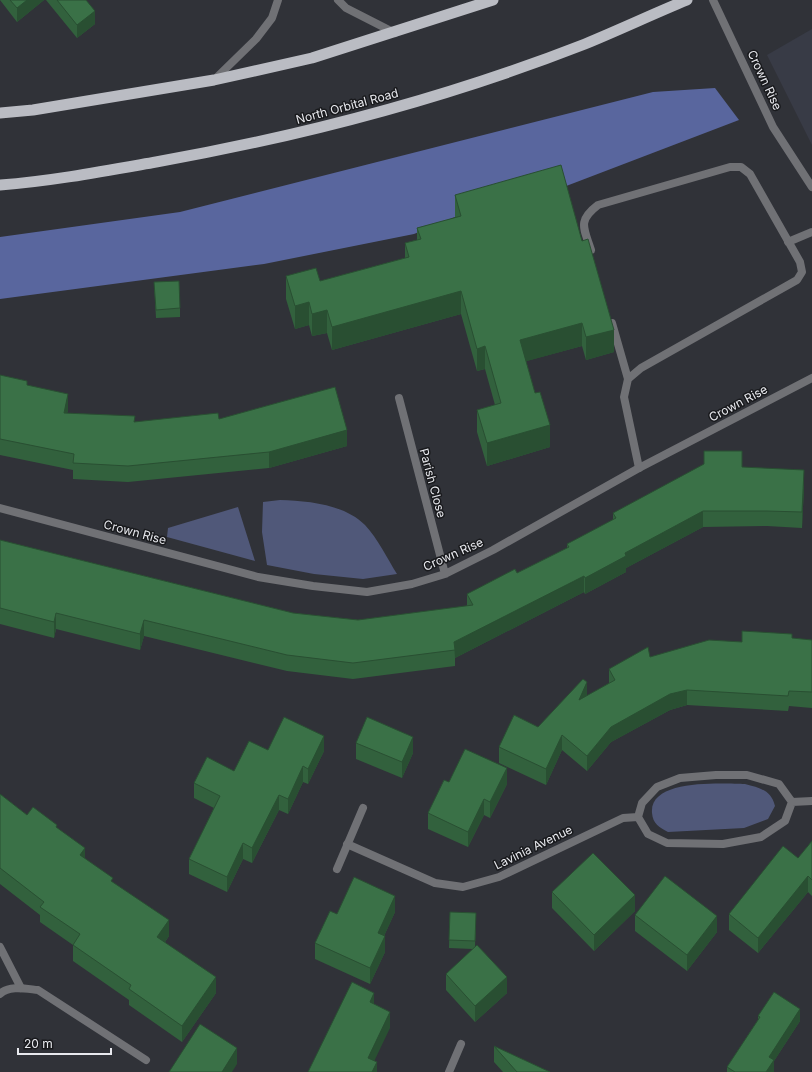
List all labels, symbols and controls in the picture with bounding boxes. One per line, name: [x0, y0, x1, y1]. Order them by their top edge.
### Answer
street label: Crown Rise: [745, 48, 785, 112]
street label: North Orbital Road: [294, 85, 400, 127]
street label: Crown Rise: [706, 381, 770, 425]
street label: Parish Close: [417, 447, 449, 519]
street label: Crown Rise: [102, 516, 168, 548]
street label: Crown Rise: [421, 534, 485, 574]
street label: Lavinia Avenue: [491, 822, 575, 872]
scale bar: [18, 1030, 111, 1056]
text: 20 m: [24, 1036, 53, 1051]

